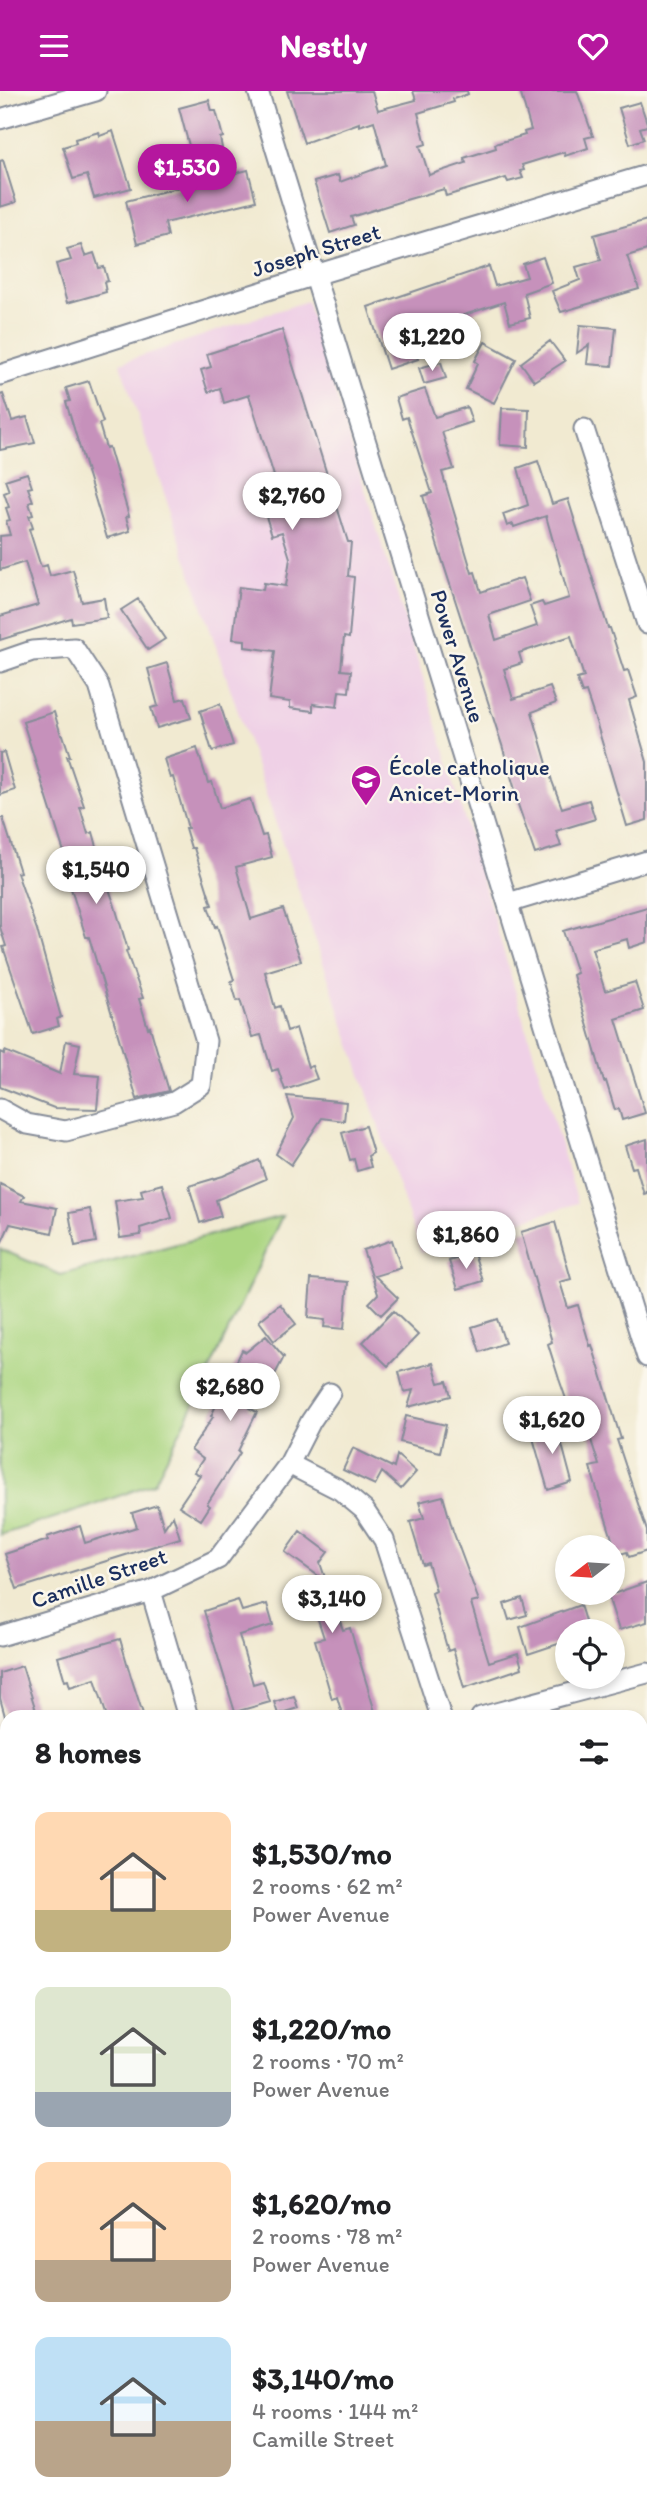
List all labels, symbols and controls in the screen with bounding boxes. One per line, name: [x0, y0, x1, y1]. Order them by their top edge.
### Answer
icon: menu: [35, 27, 73, 65]
text: Nestly: [280, 27, 367, 65]
icon: heart: [574, 27, 612, 65]
pin: $1,530: [130, 145, 244, 204]
text: $1,530: [154, 153, 220, 181]
street label: Joseph Street: [248, 217, 384, 283]
pin: $1,220: [375, 313, 489, 373]
text: $1,220: [399, 322, 465, 350]
pin: $2,760: [235, 473, 349, 532]
text: $2,760: [259, 481, 325, 509]
street label: Power Avenue: [424, 586, 492, 726]
place label: École catholique Anicet-Morin: [389, 753, 550, 807]
school or university icon: École catholique Anicet-Morin: [349, 763, 383, 807]
pin: $1,540: [39, 847, 153, 906]
text: $1,540: [62, 855, 130, 883]
pin: $1,860: [409, 1211, 523, 1271]
text: $1,860: [433, 1220, 499, 1248]
pin: $2,680: [173, 1363, 287, 1423]
text: $2,680: [196, 1372, 264, 1400]
pin: $1,620: [495, 1397, 609, 1456]
text: $1,620: [519, 1405, 585, 1433]
north arrow: [555, 1535, 625, 1605]
map controls: [555, 1535, 625, 1689]
street label: Camille Street: [27, 1542, 171, 1614]
pin: $3,140: [275, 1575, 389, 1635]
text: $3,140: [298, 1584, 366, 1612]
button: locate: [555, 1619, 625, 1689]
icon: filters: [575, 1733, 613, 1771]
text: 8 homes: [35, 1734, 142, 1771]
text: $1,530/mo: [252, 1835, 392, 1872]
icon: home: [91, 1840, 175, 1924]
text: 2 rooms · 62 m²: [252, 1872, 403, 1900]
text: Power Avenue: [252, 1900, 390, 1928]
text: $1,220/mo: [252, 2010, 391, 2047]
icon: home: [91, 2015, 175, 2099]
text: 2 rooms · 70 m²: [252, 2047, 404, 2075]
text: Power Avenue: [252, 2075, 390, 2103]
text: $1,620/mo: [252, 2185, 391, 2222]
icon: home: [91, 2190, 175, 2274]
text: 2 rooms · 78 m²: [252, 2222, 402, 2250]
text: Power Avenue: [252, 2250, 390, 2278]
text: $3,140/mo: [252, 2360, 394, 2397]
icon: home: [91, 2365, 175, 2449]
text: 4 rooms · 144 m²: [252, 2397, 418, 2425]
text: Camille Street: [252, 2425, 394, 2453]

